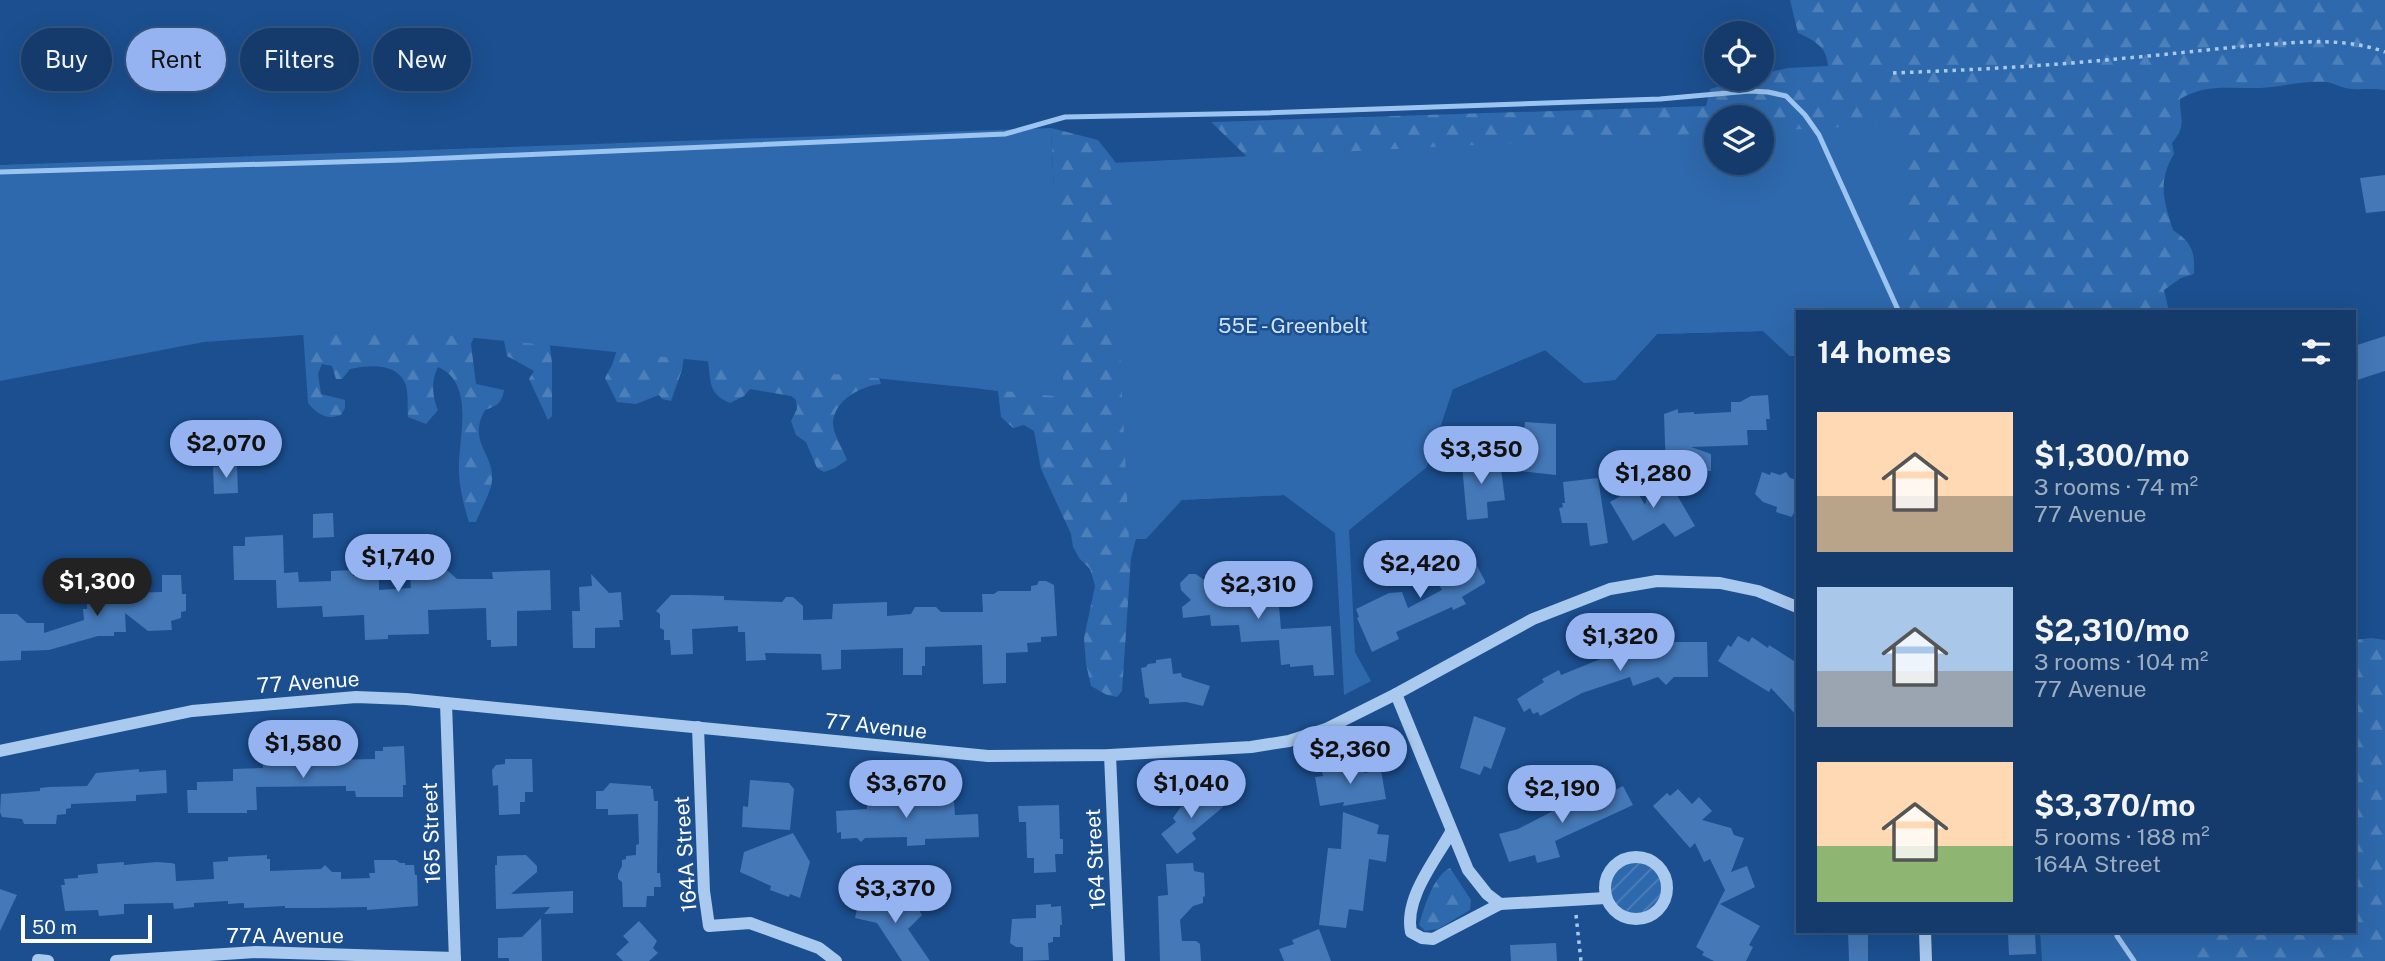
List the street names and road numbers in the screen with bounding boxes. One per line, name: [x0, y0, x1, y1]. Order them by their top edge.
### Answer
street label: 77 Avenue: [256, 666, 360, 698]
street label: 77 Avenue: [824, 708, 928, 744]
street label: 165 Street: [417, 782, 445, 884]
street label: 164A Street: [668, 795, 702, 913]
street label: 164 Street: [1080, 808, 1110, 910]
street label: 77A Avenue: [226, 923, 344, 948]

